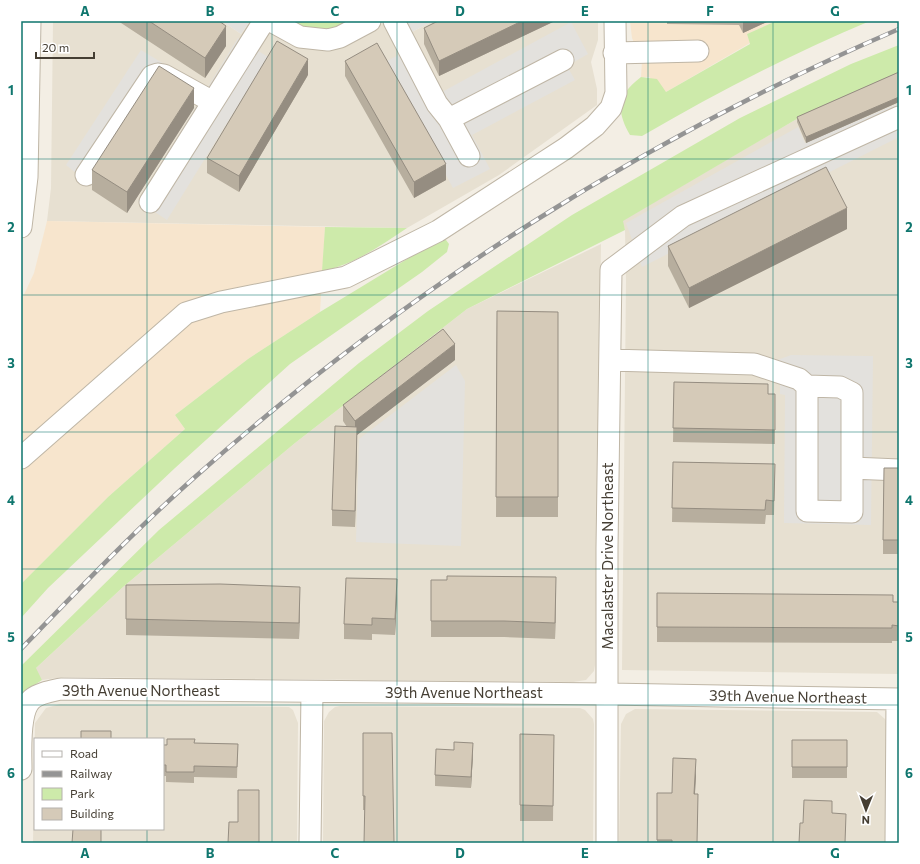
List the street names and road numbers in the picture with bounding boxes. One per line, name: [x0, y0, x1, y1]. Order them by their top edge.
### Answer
street label: Macalaster Drive Northeast: [598, 462, 616, 650]
street label: 39th Avenue Northeast: [62, 681, 220, 699]
street label: 39th Avenue Northeast: [385, 683, 543, 701]
street label: 39th Avenue Northeast: [709, 686, 867, 706]

